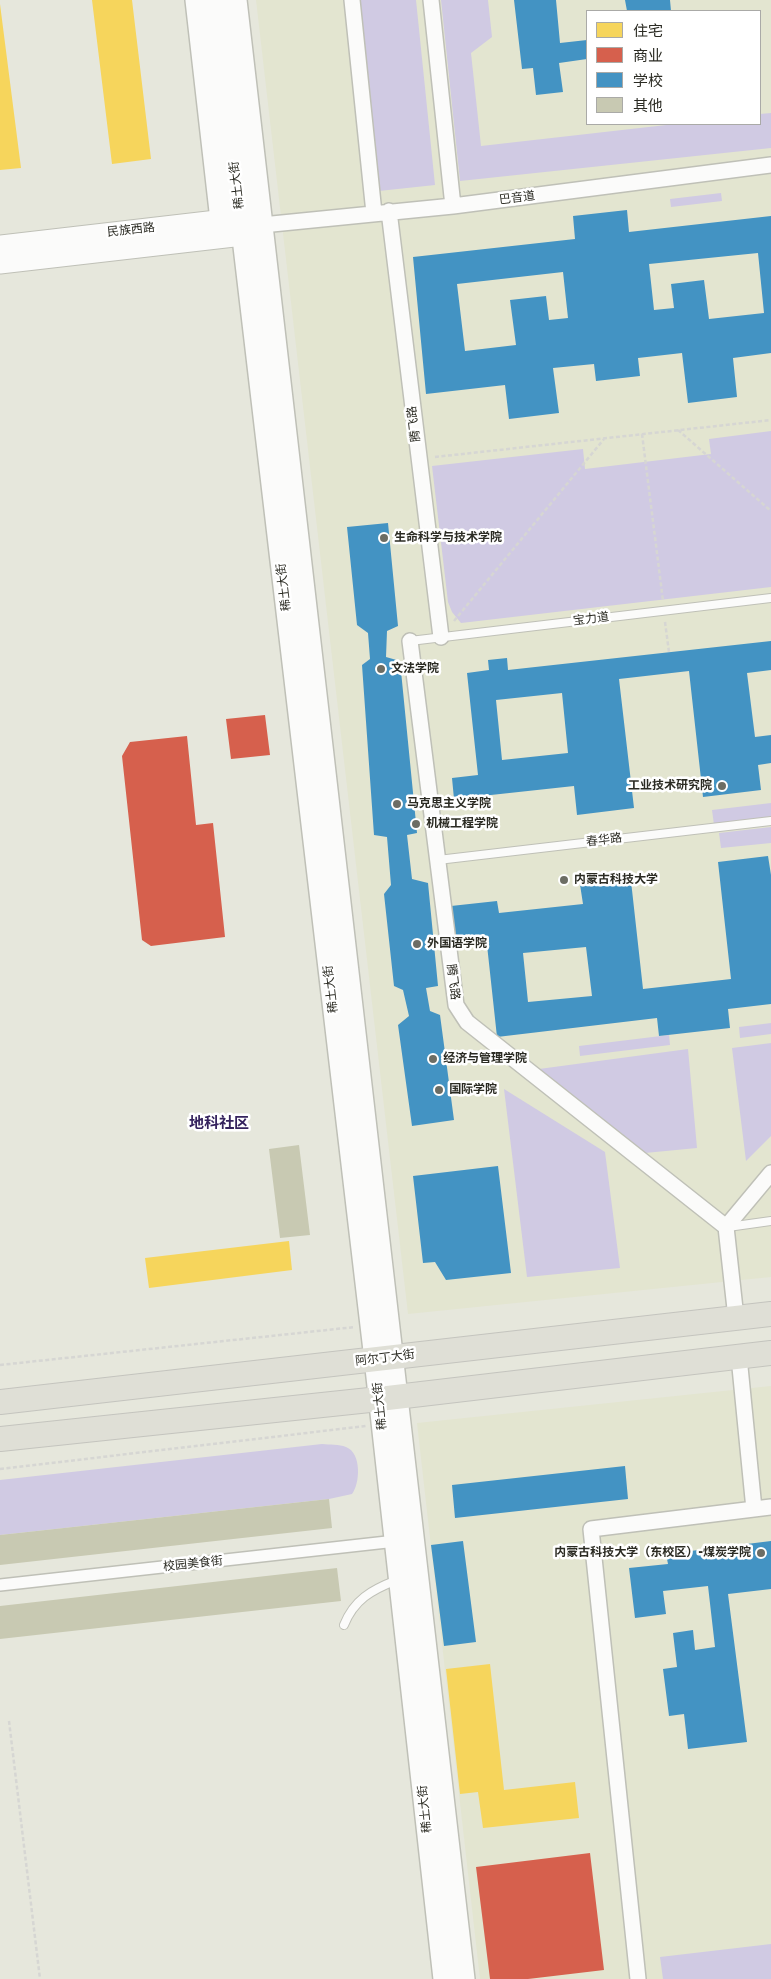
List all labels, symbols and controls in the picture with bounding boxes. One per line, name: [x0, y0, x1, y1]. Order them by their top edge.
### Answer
legend: [586, 10, 761, 125]
text: 住宅: [633, 21, 663, 40]
text: 商业: [633, 46, 663, 65]
text: 学校: [633, 71, 663, 90]
text: 其他: [633, 96, 663, 115]
street label: 稀土大街: [227, 160, 247, 210]
street label: 巴音道: [498, 189, 536, 207]
street label: 民族西路: [106, 220, 156, 240]
street label: 腾飞路: [405, 405, 423, 443]
place label: 生命科学与技术学院: [394, 531, 502, 545]
marker: 生命科学与技术学院: [378, 532, 390, 544]
street label: 稀土大街: [274, 562, 294, 612]
street label: 宝力道: [572, 610, 610, 628]
place label: 文法学院: [391, 662, 439, 676]
marker: 文法学院: [375, 663, 387, 675]
place label: 工业技术研究院: [628, 779, 712, 793]
marker: 工业技术研究院: [716, 780, 728, 792]
place label: 马克思主义学院: [407, 797, 491, 811]
marker: 马克思主义学院: [391, 798, 403, 810]
place label: 机械工程学院: [426, 817, 498, 831]
marker: 机械工程学院: [410, 818, 422, 830]
street label: 春华路: [585, 831, 623, 849]
place label: 内蒙古科技大学: [574, 873, 658, 887]
marker: 内蒙古科技大学: [558, 874, 570, 886]
place label: 外国语学院: [427, 937, 487, 951]
marker: 外国语学院: [411, 938, 423, 950]
street label: 腾飞路: [444, 963, 462, 1001]
street label: 稀土大街: [321, 964, 341, 1014]
place label: 经济与管理学院: [443, 1052, 527, 1066]
marker: 经济与管理学院: [427, 1053, 439, 1065]
place label: 国际学院: [449, 1083, 497, 1097]
marker: 国际学院: [433, 1084, 445, 1096]
district label: 地科社区: [189, 1115, 249, 1133]
street label: 阿尔丁大街: [354, 1347, 416, 1369]
street label: 稀土大街: [370, 1381, 390, 1431]
place label: 内蒙古科技大学（东校区）-煤炭学院: [554, 1546, 751, 1560]
marker: 内蒙古科技大学（东校区）-煤炭学院: [755, 1547, 767, 1559]
street label: 校园美食街: [162, 1554, 224, 1574]
street label: 稀土大街: [415, 1784, 435, 1834]

